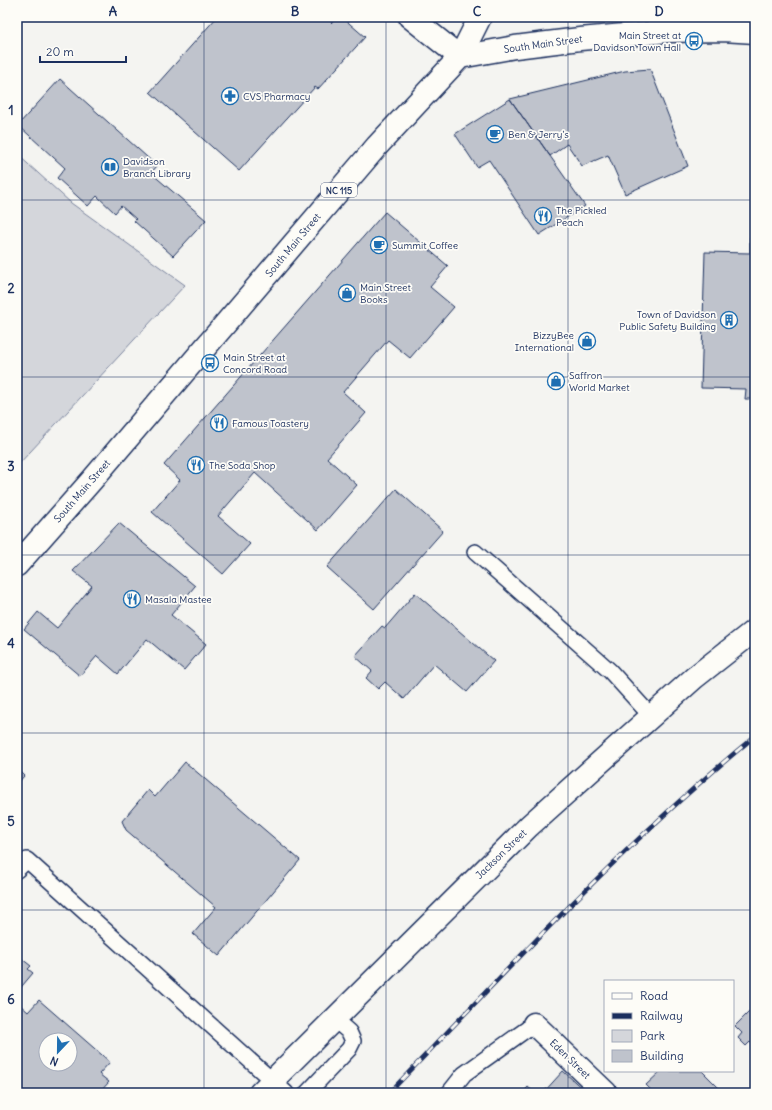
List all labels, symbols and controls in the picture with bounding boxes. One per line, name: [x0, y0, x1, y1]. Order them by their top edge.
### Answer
text: A: [109, 3, 118, 20]
text: B: [291, 3, 300, 20]
text: C: [473, 3, 482, 20]
text: D: [654, 3, 664, 20]
place label: Main Street at Davidson Town Hall: [593, 29, 682, 54]
bus stop icon: Main Street at Davidson Town Hall: [684, 31, 704, 51]
street label: South Main Street: [503, 32, 584, 56]
scale bar: [40, 38, 126, 64]
text: 20 m: [46, 44, 74, 59]
pharmacy icon: CVS Pharmacy: [220, 86, 240, 106]
place label: CVS Pharmacy: [243, 90, 311, 103]
text: 1: [8, 102, 14, 119]
cafe icon: Ben & Jerry's: [485, 124, 505, 144]
place label: Ben & Jerry's: [508, 128, 569, 141]
place label: Davidson Branch Library: [123, 155, 191, 180]
library icon: Davidson Branch Library: [100, 157, 120, 177]
road number: NC 115: [321, 183, 357, 197]
place label: The Pickled Peach: [556, 204, 607, 229]
restaurant icon: The Pickled Peach: [533, 206, 553, 226]
street label: South Main Street: [263, 210, 324, 280]
cafe icon: Summit Coffee: [369, 235, 389, 255]
place label: Summit Coffee: [392, 239, 458, 252]
text: 2: [7, 280, 15, 297]
place label: Main Street Books: [360, 281, 411, 306]
shop icon: Main Street Books: [337, 283, 357, 303]
place label: Town of Davidson Public Safety Building: [619, 308, 716, 333]
building icon: Town of Davidson Public Safety Building: [719, 310, 739, 330]
place label: BizzyBee International: [515, 329, 574, 354]
shop icon: BizzyBee International: [577, 331, 597, 351]
place label: Main Street at Concord Road: [223, 351, 287, 376]
bus stop icon: Main Street at Concord Road: [200, 353, 220, 373]
place label: Saffron World Market: [569, 369, 630, 394]
shop icon: Saffron World Market: [546, 371, 566, 391]
restaurant icon: Famous Toastery: [209, 413, 229, 433]
place label: Famous Toastery: [232, 417, 309, 430]
restaurant icon: The Soda Shop: [186, 455, 206, 475]
street label: South Main Street: [51, 456, 113, 525]
text: 3: [7, 458, 15, 475]
place label: The Soda Shop: [209, 459, 276, 472]
restaurant icon: Masala Mastee: [122, 589, 142, 609]
place label: Masala Mastee: [145, 593, 212, 606]
text: 4: [7, 635, 15, 652]
text: 5: [7, 813, 15, 830]
street label: Jackson Street: [473, 826, 530, 882]
legend: [604, 980, 734, 1072]
text: Road: [640, 988, 668, 1003]
text: 6: [7, 991, 15, 1008]
text: Railway: [640, 1008, 683, 1023]
text: Park: [640, 1028, 665, 1043]
north arrow: [38, 1032, 78, 1072]
street label: Eden Street: [547, 1036, 594, 1082]
text: Building: [640, 1048, 684, 1063]
text: N: [48, 1053, 60, 1069]

